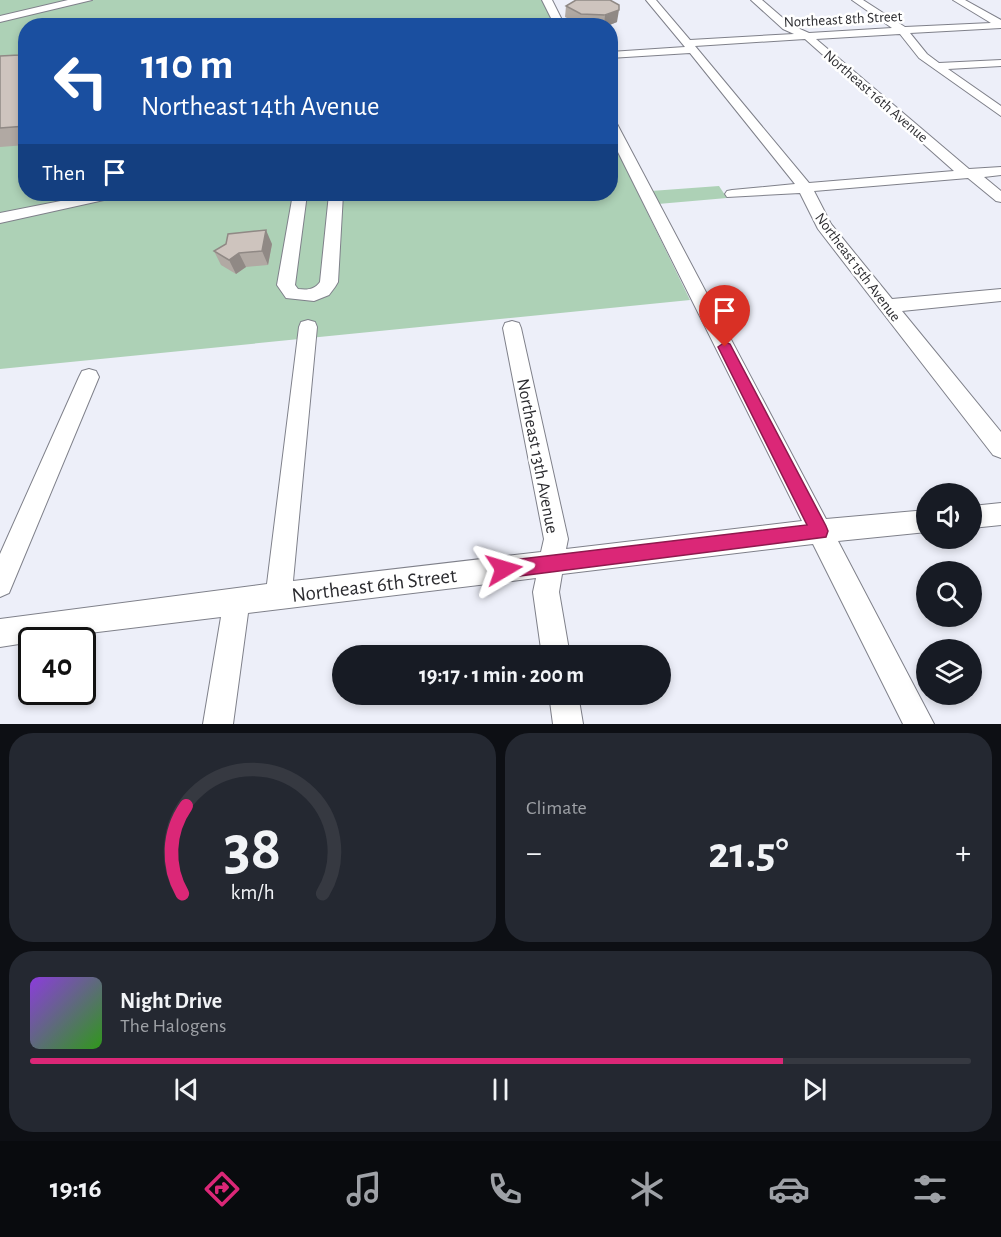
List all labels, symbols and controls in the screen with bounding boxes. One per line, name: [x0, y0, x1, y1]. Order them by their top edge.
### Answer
street label: Northeast 8th Street: [783, 9, 903, 30]
icon: left: [42, 42, 120, 120]
text: 110 m: [141, 44, 233, 86]
street label: Northeast 16th Avenue: [821, 47, 931, 145]
text: Northeast 14th Avenue: [141, 93, 379, 120]
icon: arrive: [98, 156, 131, 189]
text: Then: [42, 162, 86, 184]
street label: Northeast 15th Avenue: [812, 210, 903, 324]
pin: [699, 285, 750, 347]
icon: arrive: [708, 294, 741, 327]
street label: Northeast 13th Avenue: [513, 377, 561, 535]
map controls: [916, 483, 982, 705]
button: sound: [916, 483, 982, 549]
position arrow: [472, 537, 536, 601]
button: search: [916, 561, 982, 627]
street label: Northeast 6th Street: [290, 565, 458, 606]
speed limit sign: 40: [18, 627, 96, 705]
button: layers: [916, 639, 982, 705]
text: 19:17 · 1 min · 200 m: [419, 664, 584, 686]
text: Climate: [526, 798, 587, 818]
text: 38: [224, 818, 281, 880]
text: 21.5°: [708, 831, 789, 876]
text: −: [526, 837, 542, 870]
text: +: [955, 837, 971, 870]
text: km/h: [230, 883, 275, 904]
text: Night Drive: [120, 990, 222, 1012]
text: The Halogens: [120, 1016, 226, 1036]
icon: previous: [170, 1073, 203, 1106]
icon: pause: [484, 1073, 517, 1106]
icon: next: [798, 1073, 831, 1106]
icon: directions: [201, 1168, 243, 1210]
icon: music: [343, 1168, 385, 1210]
icon: phone: [484, 1168, 526, 1210]
icon: climate: [626, 1168, 668, 1210]
icon: car: [768, 1168, 810, 1210]
icon: filters: [909, 1168, 951, 1210]
text: 19:16: [50, 1175, 102, 1202]

